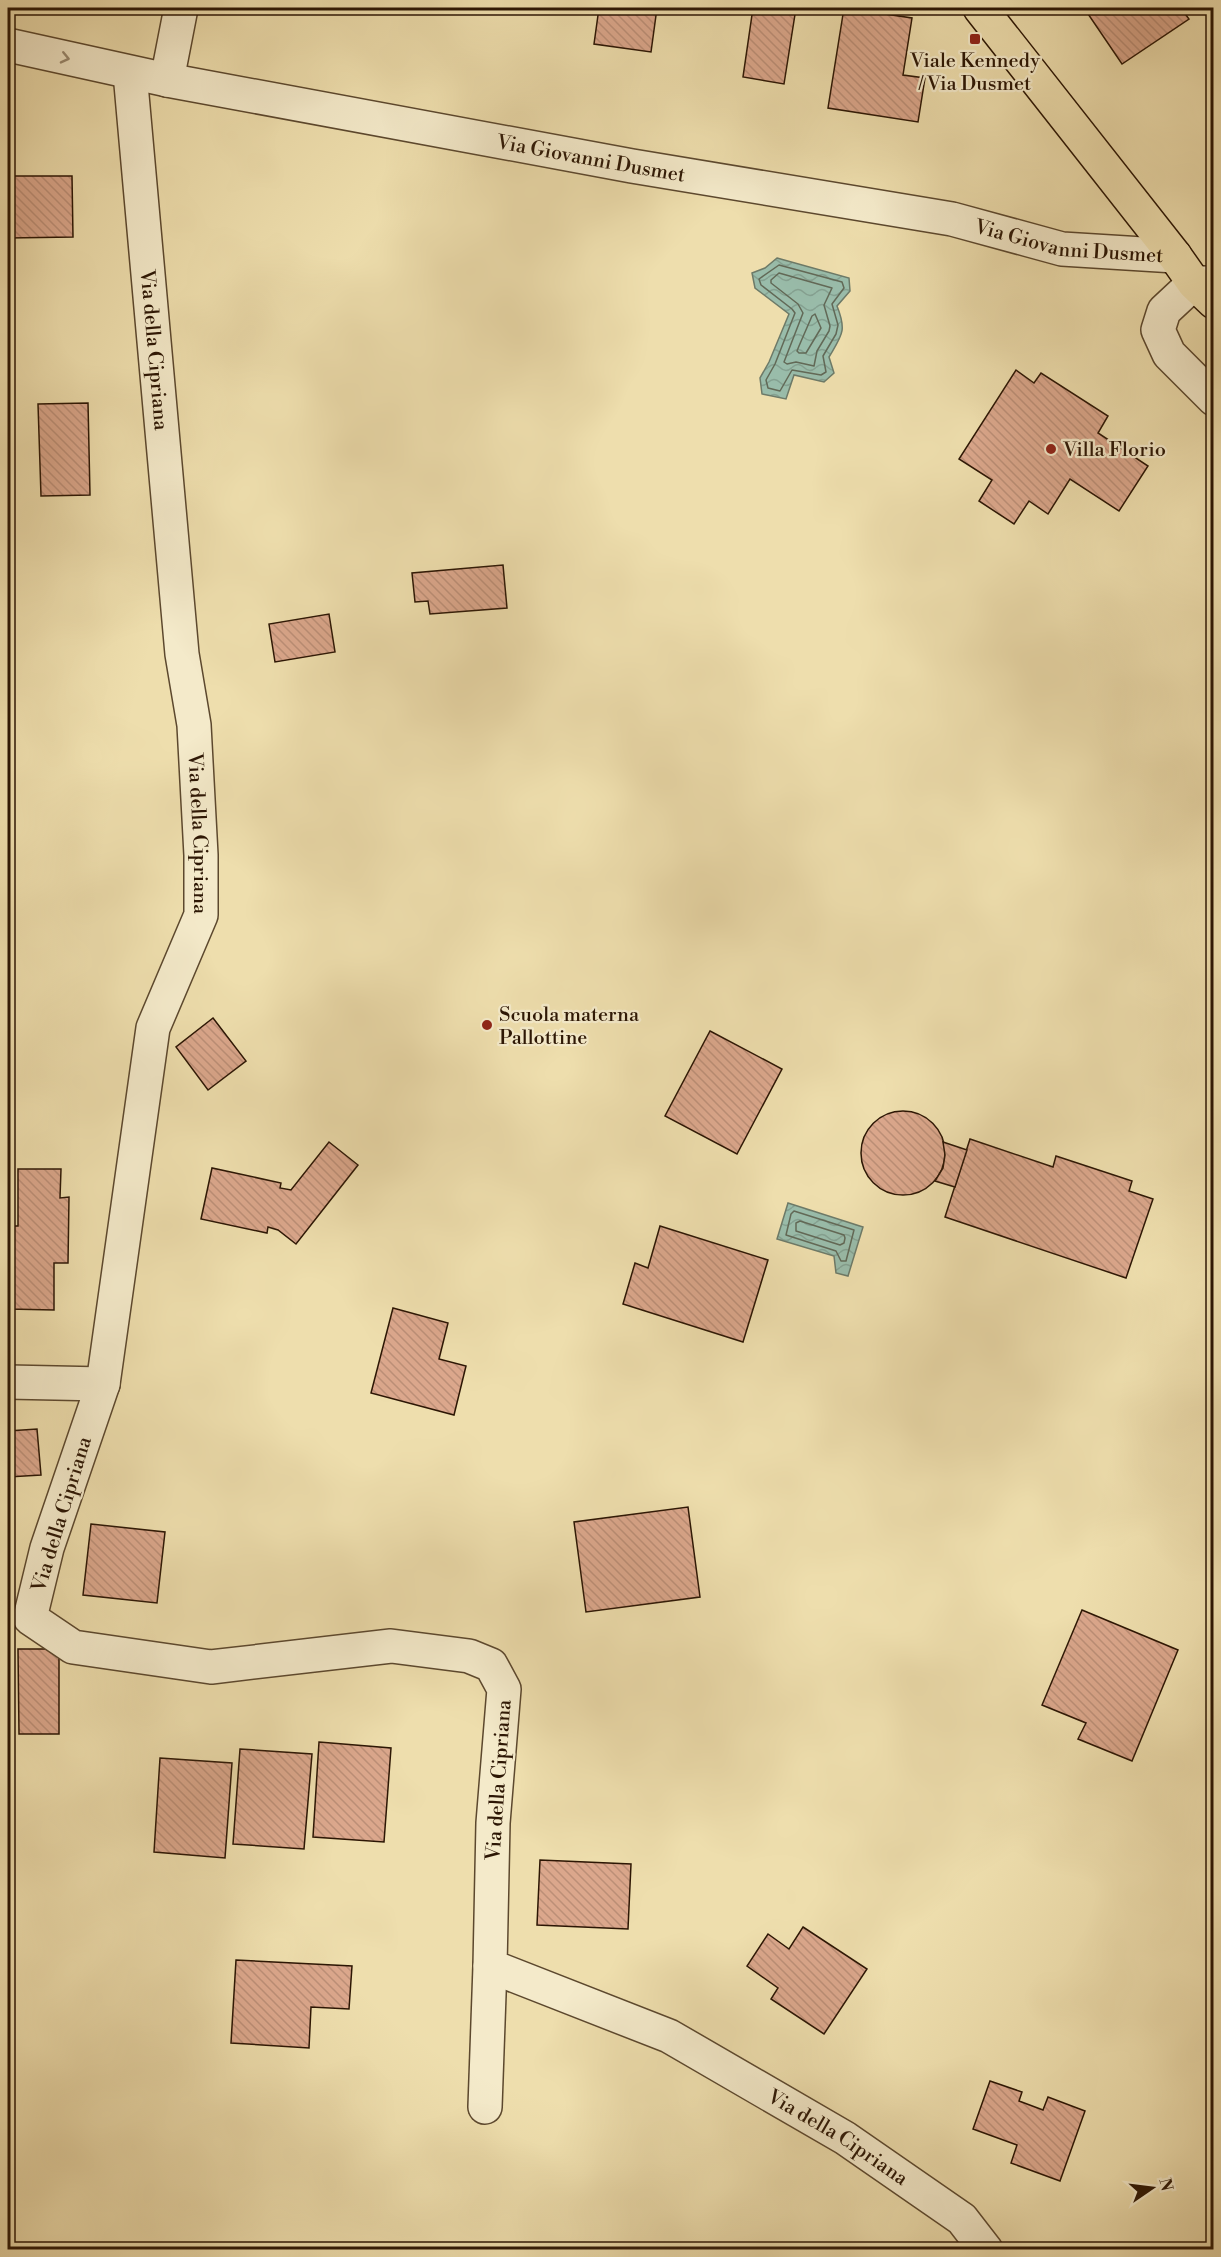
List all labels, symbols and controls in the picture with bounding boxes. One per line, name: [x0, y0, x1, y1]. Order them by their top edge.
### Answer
marker: Viale Kennedy / Via Dusmet: [968, 32, 982, 46]
place label: Viale Kennedy / Via Dusmet: [909, 49, 1040, 97]
one-way arrow: [59, 51, 69, 64]
street label: Via Giovanni Dusmet: [493, 130, 687, 189]
street label: Via Giovanni Dusmet: [971, 215, 1164, 269]
street label: Via della Cipriana: [134, 268, 173, 432]
place label: Villa Florio: [1062, 438, 1166, 463]
marker: Villa Florio: [1044, 442, 1058, 456]
street label: Via della Cipriana: [181, 751, 212, 915]
place label: Scuola materna Pallottine: [499, 1003, 640, 1051]
marker: Scuola materna Pallottine: [480, 1018, 494, 1032]
street label: Via della Cipriana: [27, 1433, 98, 1596]
street label: Via della Cipriana: [481, 1698, 518, 1862]
street label: Via della Cipriana: [762, 2084, 913, 2192]
north arrow: [1122, 2158, 1182, 2218]
text: N: [1154, 2176, 1177, 2194]

